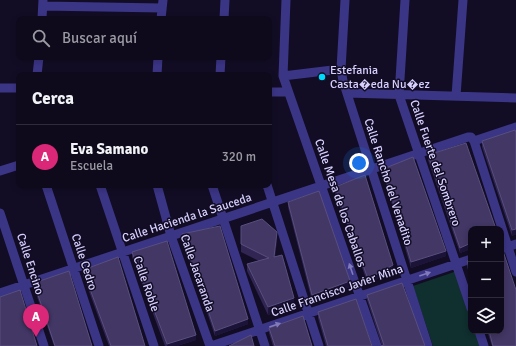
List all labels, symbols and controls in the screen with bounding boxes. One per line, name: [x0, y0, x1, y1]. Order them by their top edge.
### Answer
search box: [16, 16, 272, 60]
icon: search: [30, 27, 52, 49]
text: Buscar aquí: [62, 29, 137, 47]
place label: Estefania Casta�eda Nu�ez: [330, 63, 430, 92]
marker: Estefania Casta�eda Nu�ez: [317, 72, 327, 82]
text: Cerca: [32, 88, 74, 109]
street label: Calle Fuerte del Sombrero: [406, 98, 464, 228]
street label: Calle Rancho del Venadito: [360, 117, 416, 247]
street label: Calle Mesa de los Caballos: [311, 137, 369, 269]
text: Eva Samano: [70, 140, 148, 158]
text: A: [41, 149, 49, 165]
text: 320 m: [222, 149, 256, 165]
your location: [349, 153, 369, 173]
text: Escuela: [70, 158, 113, 174]
street label: Calle Hacienda la Sauceda: [120, 190, 254, 246]
map controls: [468, 226, 504, 334]
button: +: [468, 226, 504, 262]
street label: Calle Encino: [13, 231, 47, 297]
street label: Calle Cedro: [68, 232, 100, 292]
street label: Calle Jacaranda: [177, 232, 217, 314]
street label: Calle Roble: [130, 254, 162, 314]
street label: Calle Francisco Javier Mina: [269, 261, 405, 321]
button: −: [468, 262, 504, 298]
one-way arrow: [347, 263, 353, 275]
one-way arrow: [419, 271, 431, 277]
button: layers: [468, 298, 504, 334]
pin: A: [23, 304, 49, 337]
one-way arrow: [269, 321, 281, 327]

